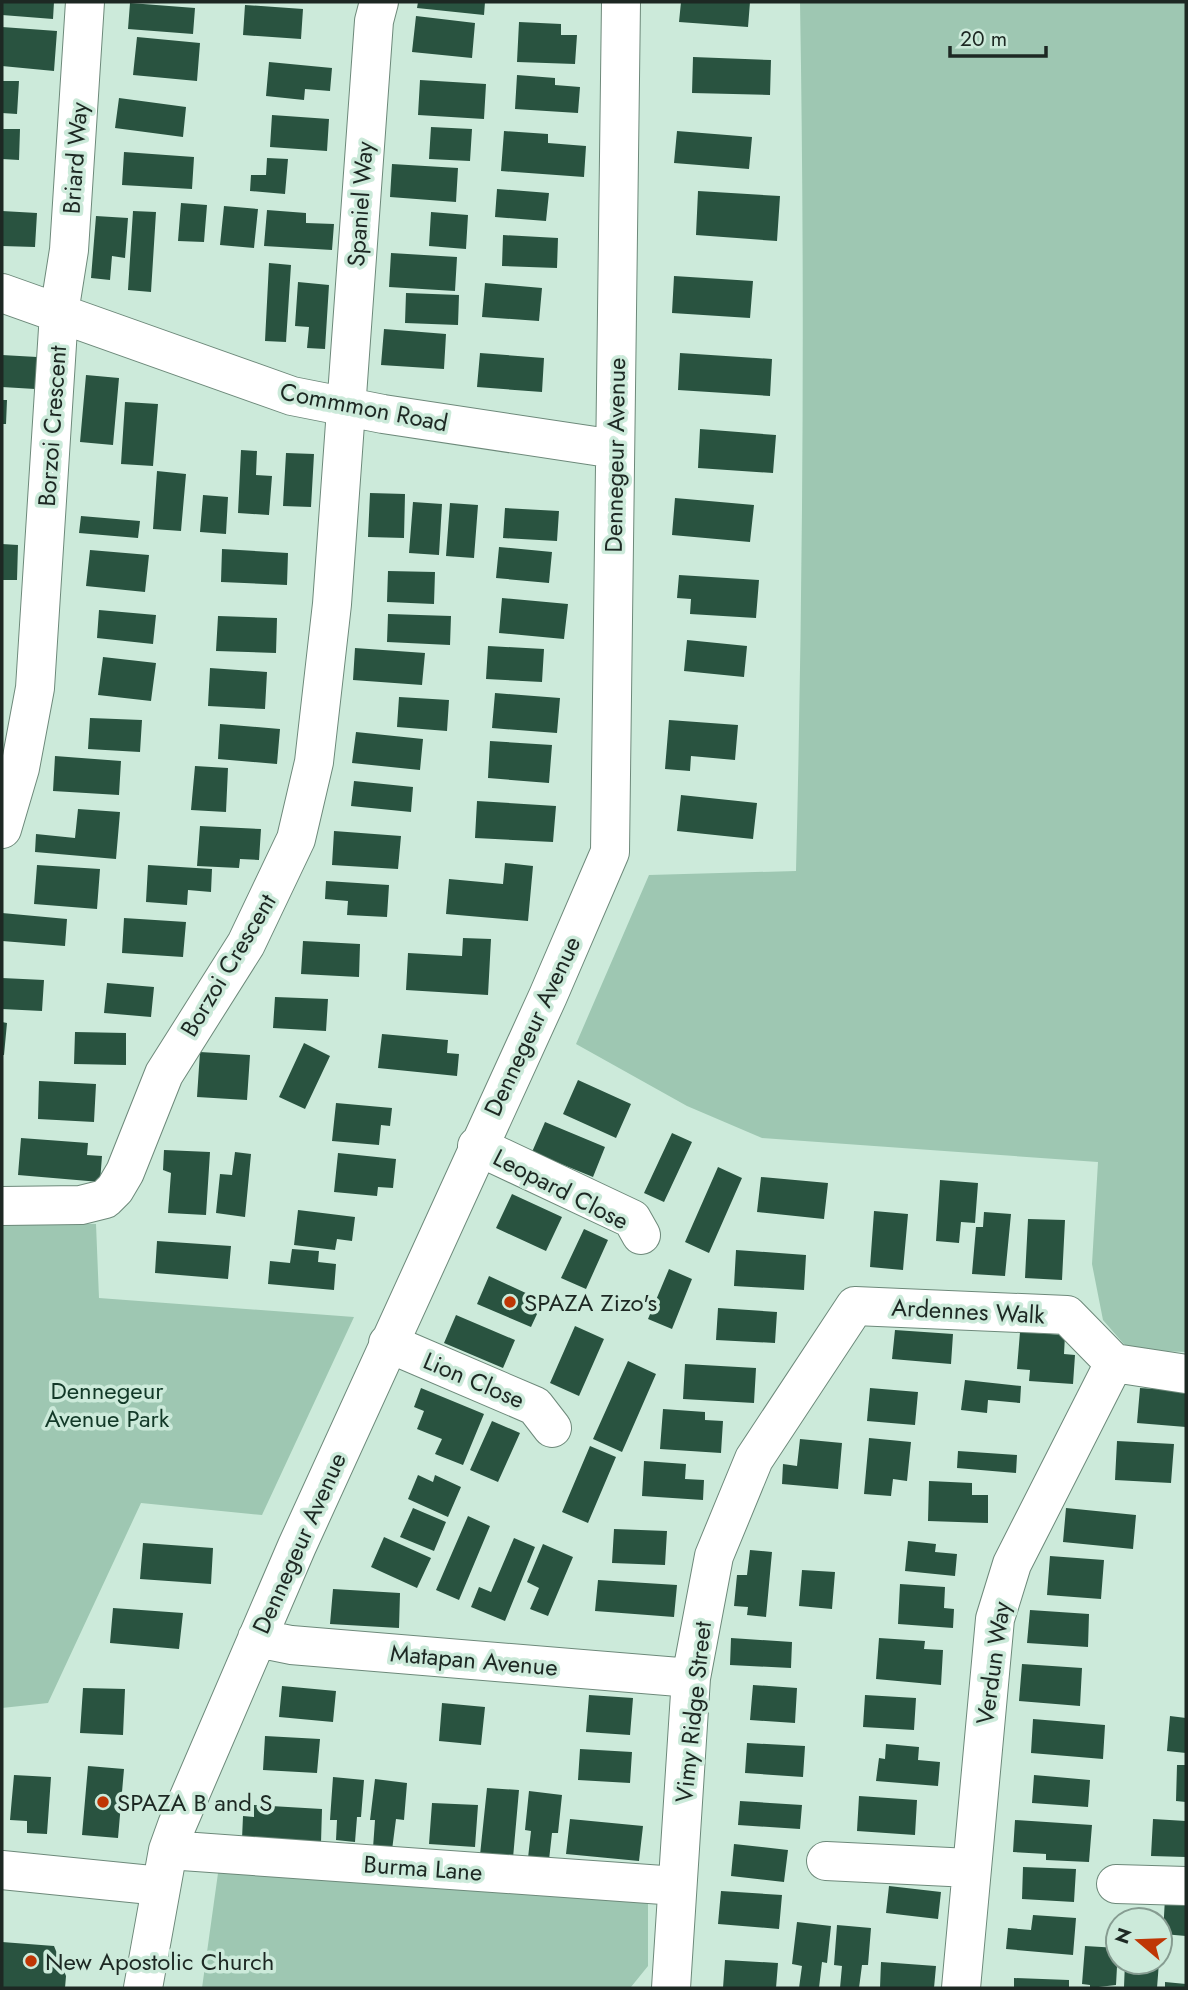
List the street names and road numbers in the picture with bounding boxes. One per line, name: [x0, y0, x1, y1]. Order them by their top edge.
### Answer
street label: Briard Way: [54, 101, 96, 215]
street label: Spaniel Way: [338, 140, 382, 268]
street label: Borzoi Crescent: [29, 344, 75, 508]
street label: Dennegeur Avenue: [596, 357, 634, 553]
street label: Commmon Road: [277, 374, 451, 440]
street label: Borzoi Crescent: [171, 887, 285, 1043]
street label: Dennegeur Avenue: [475, 930, 589, 1122]
street label: Leopard Close: [487, 1140, 635, 1238]
street label: Ardennes Walk: [890, 1290, 1046, 1333]
street label: Lion Close: [418, 1343, 530, 1417]
street label: Dennegeur Avenue: [243, 1447, 355, 1639]
street label: Verdun Way: [967, 1599, 1019, 1727]
street label: Vimy Ridge Street: [666, 1619, 720, 1804]
street label: Matapan Avenue: [389, 1635, 559, 1685]
street label: Burma Lane: [362, 1846, 484, 1890]

